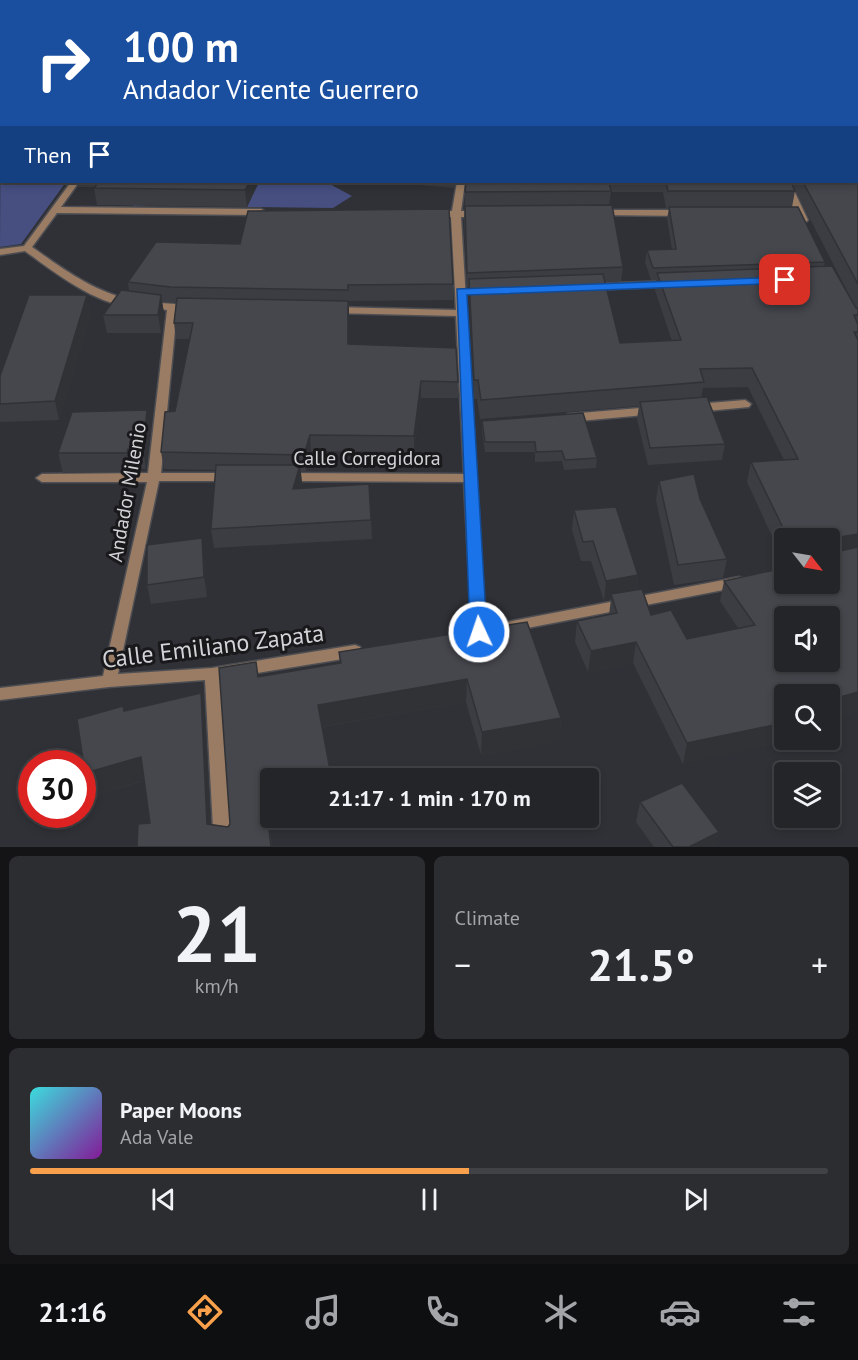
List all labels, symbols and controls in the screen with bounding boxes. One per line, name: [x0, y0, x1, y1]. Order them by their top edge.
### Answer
text: 100 m: [123, 19, 239, 74]
icon: right: [24, 24, 102, 102]
text: Andador Vicente Guerrero: [123, 72, 419, 106]
icon: arrive: [83, 138, 116, 171]
text: Then: [24, 141, 71, 169]
pin: [759, 254, 810, 305]
icon: arrive: [768, 263, 801, 296]
street label: Andador Milenio: [102, 420, 152, 564]
street label: Calle Corregidora: [293, 445, 441, 471]
north arrow: [774, 528, 840, 594]
map controls: [774, 528, 840, 828]
position arrow: [447, 600, 511, 664]
button: sound: [774, 606, 840, 672]
street label: Calle Emiliano Zapata: [100, 617, 326, 675]
button: search: [774, 684, 840, 750]
speed limit sign: 30: [18, 750, 96, 828]
button: layers: [774, 762, 840, 828]
text: 21:17 · 1 min · 170 m: [328, 784, 531, 812]
text: 21: [173, 883, 261, 984]
text: Climate: [455, 905, 520, 931]
text: 21.5°: [588, 935, 695, 993]
text: −: [455, 943, 471, 986]
text: +: [811, 943, 828, 986]
text: km/h: [195, 973, 239, 999]
text: Paper Moons: [120, 1096, 242, 1124]
text: Ada Vale: [120, 1124, 193, 1150]
icon: previous: [147, 1183, 180, 1216]
icon: pause: [413, 1183, 446, 1216]
icon: next: [679, 1183, 712, 1216]
icon: directions: [184, 1291, 226, 1333]
icon: music: [302, 1291, 344, 1333]
icon: phone: [421, 1291, 463, 1333]
icon: climate: [540, 1291, 582, 1333]
icon: car: [659, 1291, 701, 1333]
icon: filters: [778, 1291, 820, 1333]
text: 21:16: [38, 1295, 107, 1329]

